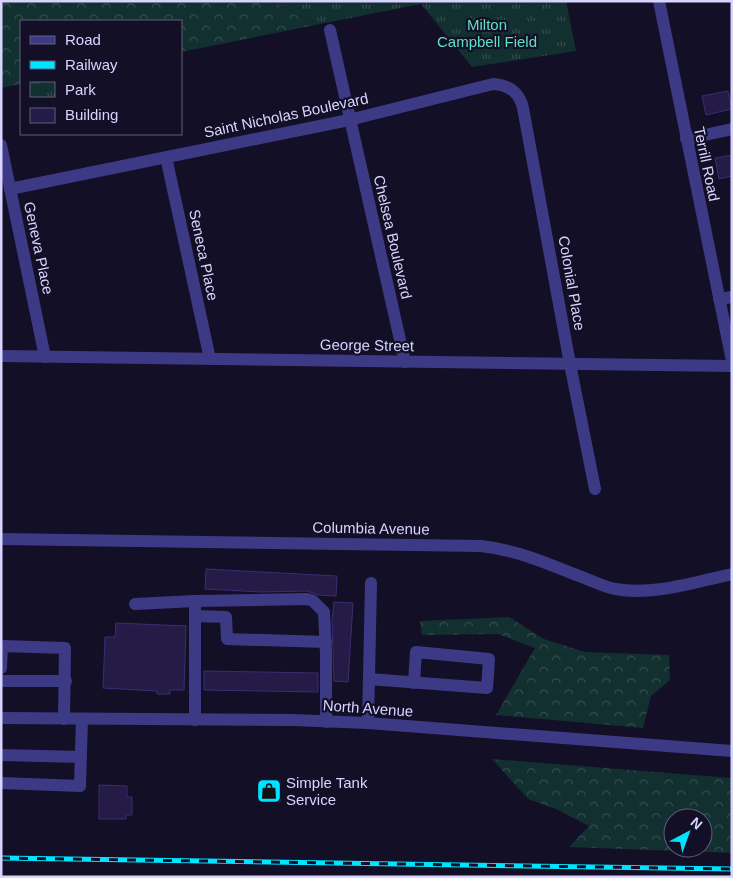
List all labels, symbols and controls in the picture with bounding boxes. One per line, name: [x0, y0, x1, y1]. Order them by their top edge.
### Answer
park label: Milton Campbell Field: [437, 16, 537, 50]
legend: [20, 20, 182, 135]
text: Road: [65, 31, 101, 48]
text: Railway: [65, 56, 118, 73]
text: Park: [65, 81, 96, 98]
street label: Saint Nicholas Boulevard: [202, 89, 370, 141]
text: Building: [65, 106, 118, 123]
street label: Terrill Road: [691, 125, 723, 203]
street label: Chelsea Boulevard: [370, 173, 416, 301]
street label: Geneva Place: [21, 200, 57, 296]
street label: Seneca Place: [186, 208, 222, 302]
street label: Colonial Place: [555, 234, 589, 332]
street label: George Street: [320, 336, 415, 354]
street label: Columbia Avenue: [312, 518, 430, 538]
street label: North Avenue: [322, 696, 414, 720]
place label: Simple Tank Service: [286, 774, 368, 808]
shop icon: Simple Tank Service: [256, 778, 282, 804]
north arrow: [663, 808, 713, 858]
text: N: [687, 814, 706, 833]

